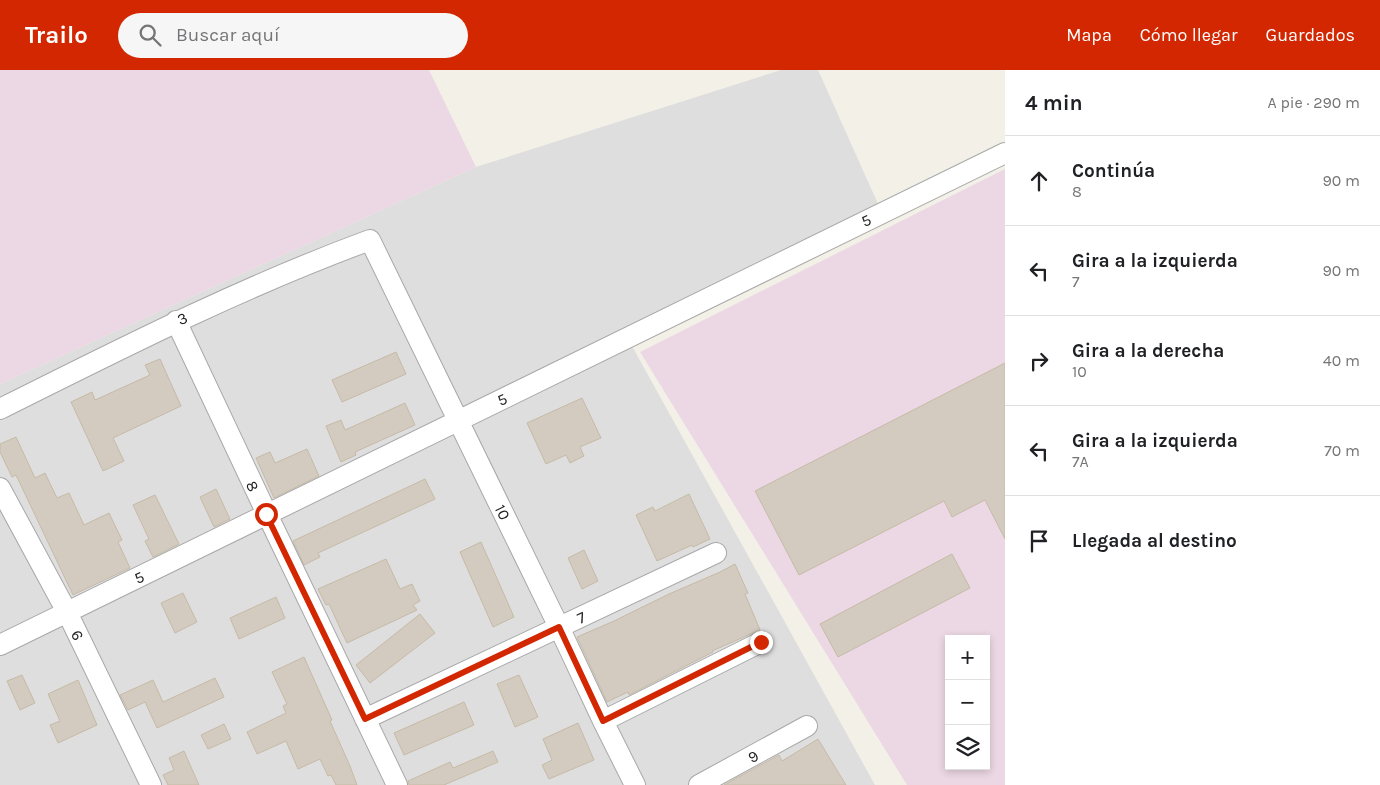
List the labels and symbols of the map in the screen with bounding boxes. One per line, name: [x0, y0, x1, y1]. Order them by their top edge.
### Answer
street label: 5: [858, 210, 874, 231]
street label: 3: [174, 308, 191, 329]
street label: 5: [494, 389, 510, 410]
street label: 8: [242, 478, 263, 495]
street label: 10: [491, 501, 514, 523]
route start: [255, 503, 278, 526]
street label: 5: [131, 567, 147, 588]
street label: 7: [574, 607, 589, 628]
street label: 6: [67, 627, 88, 644]
route end: [750, 631, 773, 654]
street label: 9: [745, 746, 762, 767]

